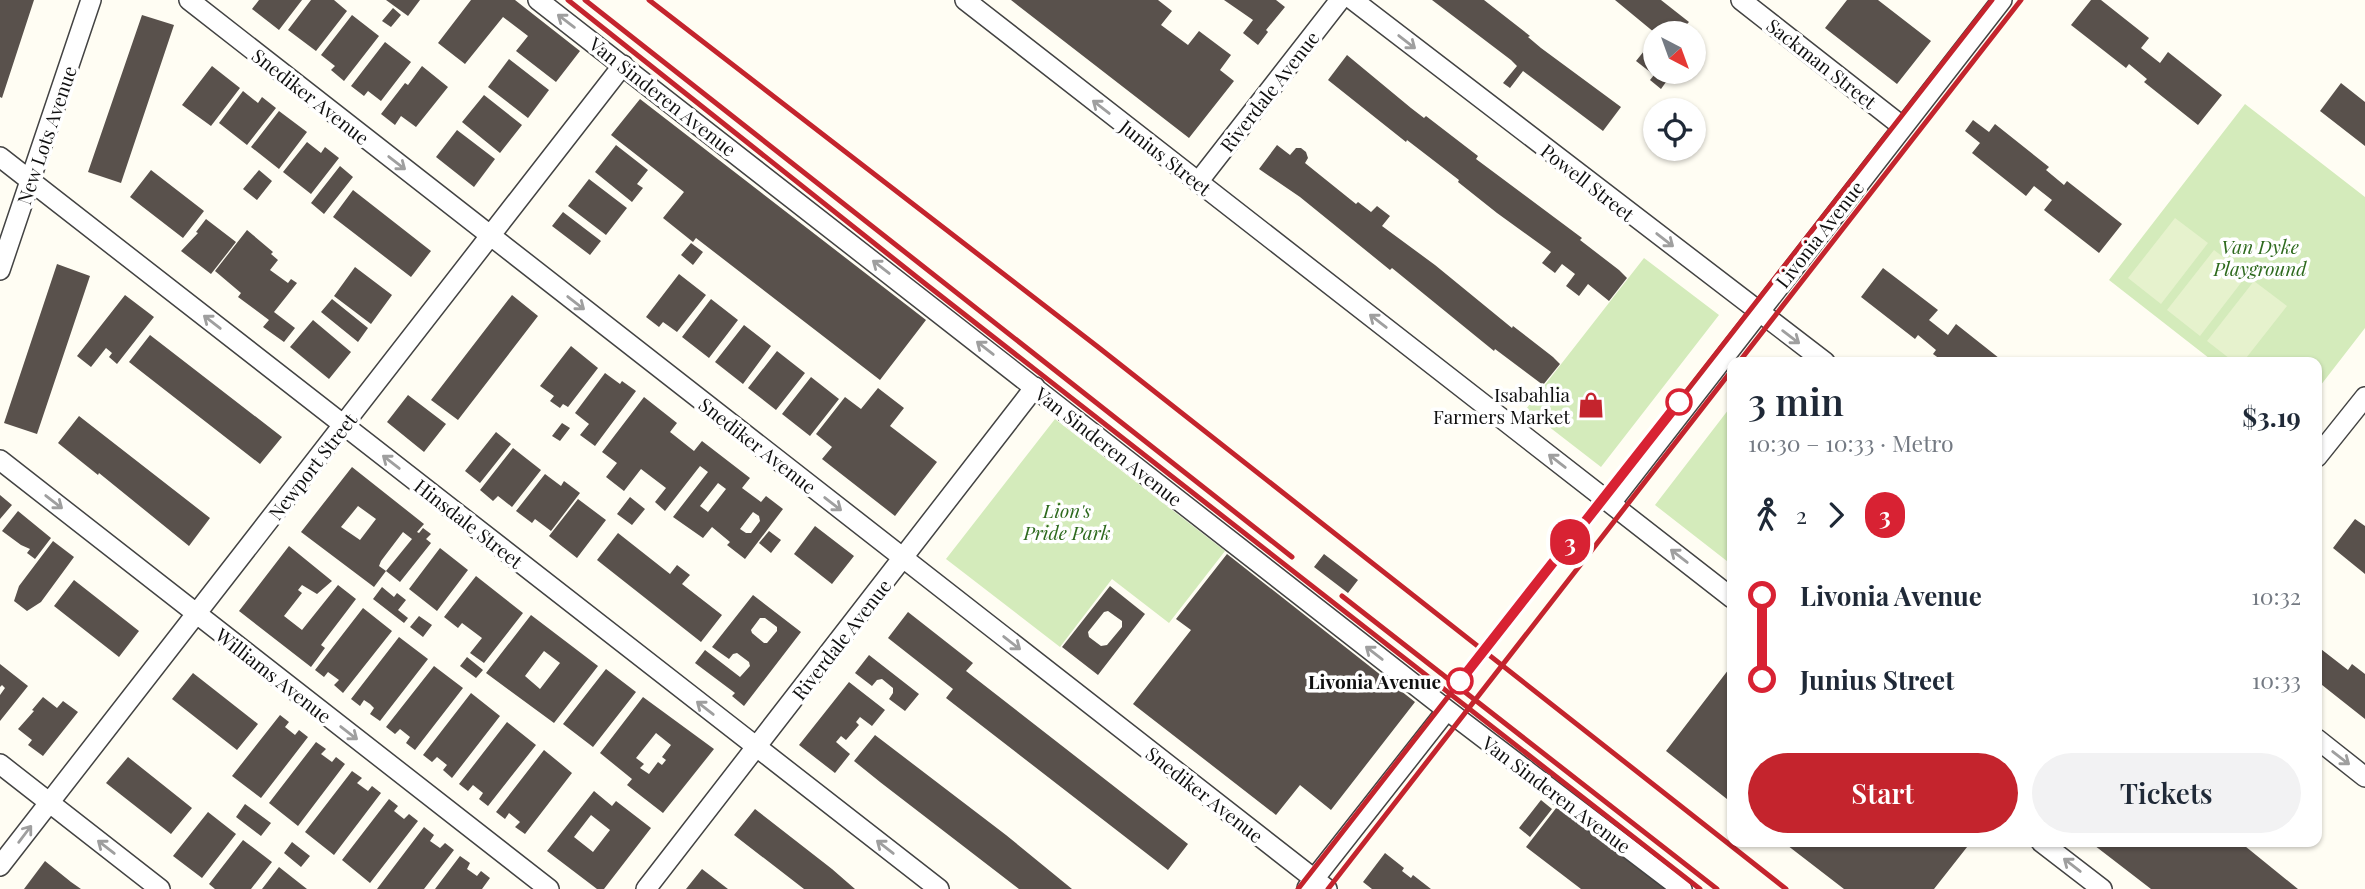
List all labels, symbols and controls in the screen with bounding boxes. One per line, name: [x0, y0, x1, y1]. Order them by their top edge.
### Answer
street label: Sackman Street: [1762, 12, 1883, 114]
one-way arrow: [557, 14, 576, 29]
north arrow: [1643, 21, 1706, 84]
map controls: [1643, 21, 1706, 161]
street label: Riverdale Avenue: [1214, 25, 1324, 157]
street label: Van Sinderen Avenue: [583, 30, 742, 162]
one-way arrow: [1397, 34, 1415, 49]
street label: Snediker Avenue: [247, 42, 375, 150]
street label: New Lots Avenue: [10, 62, 82, 208]
button: locate: [1643, 98, 1706, 161]
one-way arrow: [1093, 99, 1111, 114]
street label: Junius Street: [1114, 113, 1217, 201]
street label: Powell Street: [1536, 137, 1640, 227]
one-way arrow: [387, 155, 406, 170]
street label: Livonia Avenue: [1769, 175, 1869, 293]
one-way arrow: [1655, 233, 1673, 248]
park label: Van Dyke Playground: [2212, 233, 2307, 281]
one-way arrow: [872, 259, 890, 274]
one-way arrow: [567, 296, 585, 311]
one-way arrow: [203, 314, 221, 330]
one-way arrow: [1369, 314, 1387, 329]
one-way arrow: [1782, 330, 1800, 345]
one-way arrow: [976, 340, 994, 356]
text: 3 min: [1748, 375, 1844, 426]
street label: Van Sinderen Avenue: [1029, 380, 1188, 512]
place label: Isabahlia Farmers Market: [1433, 381, 1571, 429]
unlabelled marker: [1666, 389, 1692, 415]
shop icon: Isabahlia Farmers Market: [1576, 390, 1606, 420]
street label: Snediker Avenue: [694, 391, 822, 499]
text: $3.19: [2242, 399, 2301, 434]
street label: Newport Street: [262, 407, 362, 525]
text: 10:30 – 10:33 · Metro: [1748, 427, 1954, 458]
one-way arrow: [1549, 453, 1567, 468]
one-way arrow: [382, 455, 400, 470]
street label: Hinsdale Street: [409, 472, 529, 574]
one-way arrow: [44, 494, 62, 510]
one-way arrow: [823, 496, 841, 511]
icon: walk: [1748, 496, 1786, 534]
icon: forward: [1817, 496, 1855, 534]
park label: Lion's Pride Park: [1022, 497, 1111, 545]
text: 2: [1796, 499, 1807, 530]
text: 3: [1879, 499, 1891, 531]
line badge: 3: [1547, 519, 1593, 565]
text: 3: [1564, 526, 1576, 558]
one-way arrow: [1670, 549, 1689, 564]
street label: Riverdale Avenue: [786, 573, 896, 705]
text: Livonia Avenue: [1800, 578, 1982, 613]
text: 10:32: [2251, 580, 2301, 611]
street label: Williams Avenue: [210, 621, 337, 728]
one-way arrow: [1002, 636, 1021, 651]
one-way arrow: [1365, 645, 1384, 660]
text: Junius Street: [1800, 662, 1954, 697]
text: 10:33: [2252, 664, 2301, 695]
place label: Livonia Avenue: [1308, 668, 1441, 694]
marker: Livonia Avenue: [1447, 668, 1473, 694]
one-way arrow: [697, 700, 715, 715]
one-way arrow: [339, 725, 357, 740]
street label: Van Sinderen Avenue: [1477, 729, 1637, 859]
street label: Snediker Avenue: [1141, 740, 1269, 848]
one-way arrow: [2331, 751, 2350, 766]
button: Start: [1748, 753, 2018, 833]
button: Tickets: [2032, 753, 2301, 833]
one-way arrow: [17, 826, 32, 844]
one-way arrow: [876, 839, 895, 854]
one-way arrow: [98, 840, 116, 855]
one-way arrow: [2063, 858, 2081, 873]

